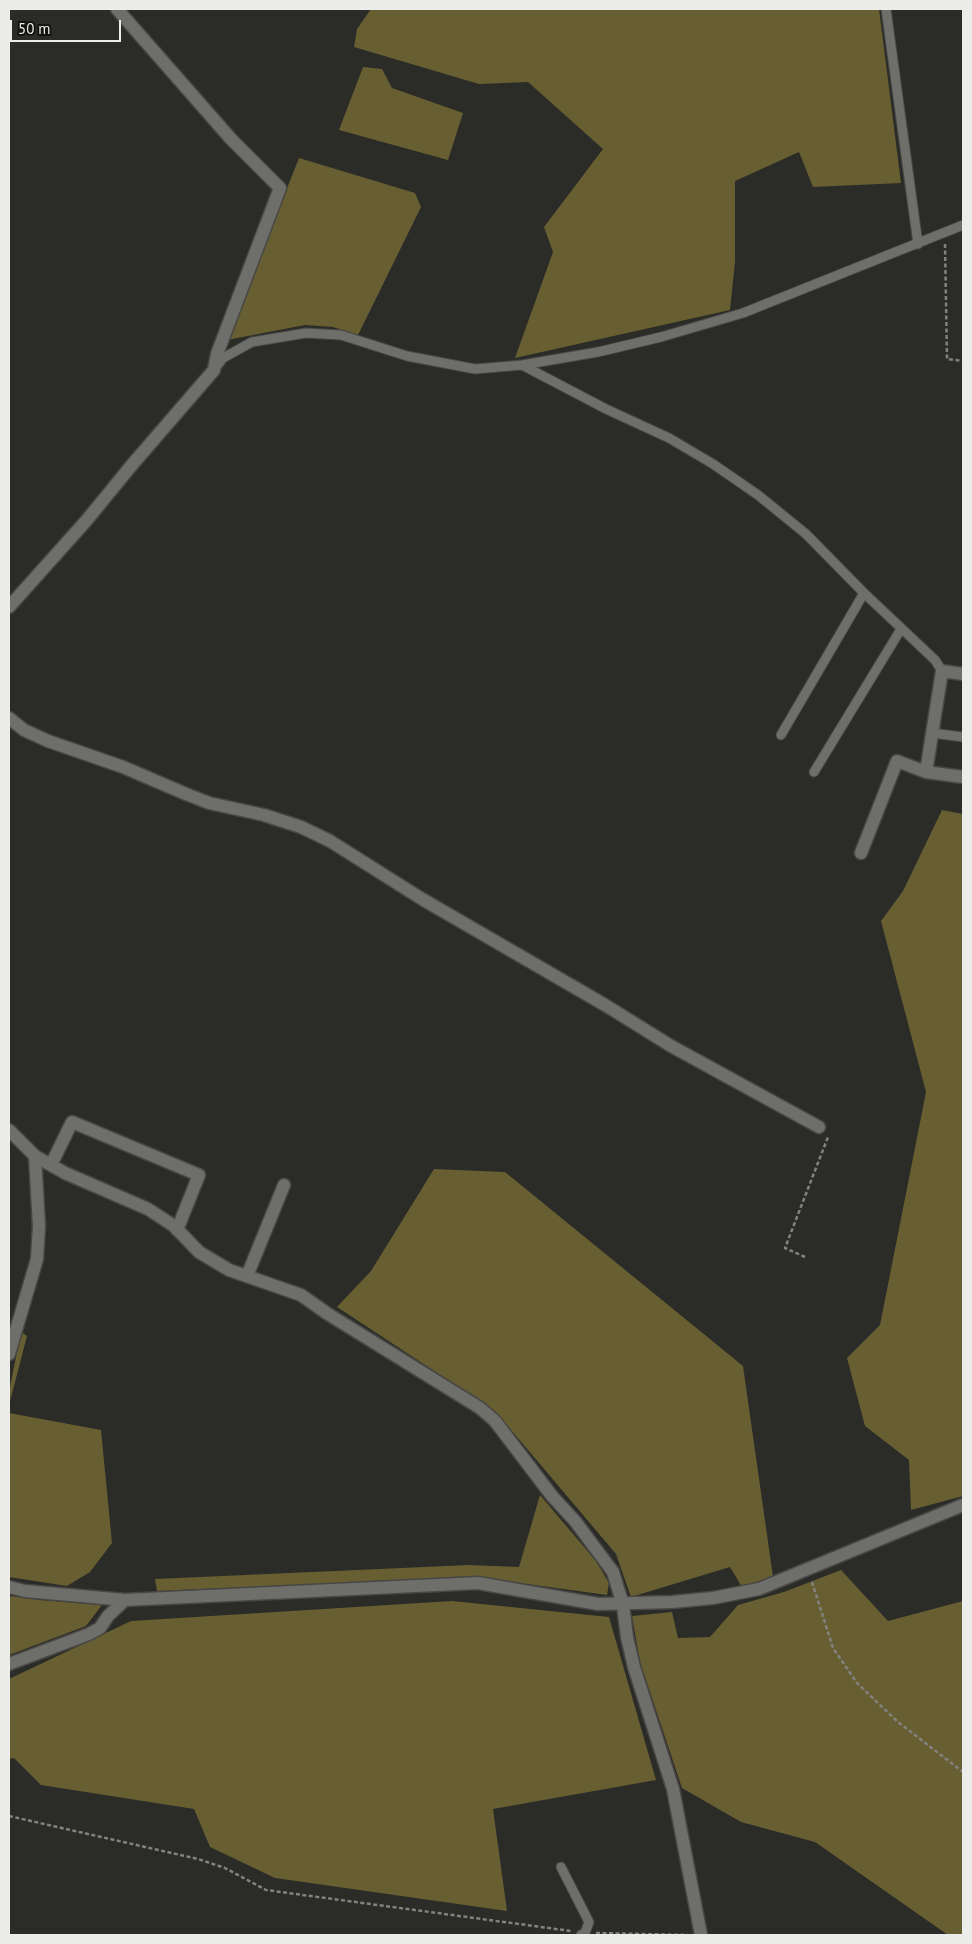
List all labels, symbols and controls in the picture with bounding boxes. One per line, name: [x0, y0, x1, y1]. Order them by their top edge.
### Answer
scale bar: [12, 10, 124, 42]
text: 50 m: [18, 19, 51, 38]

